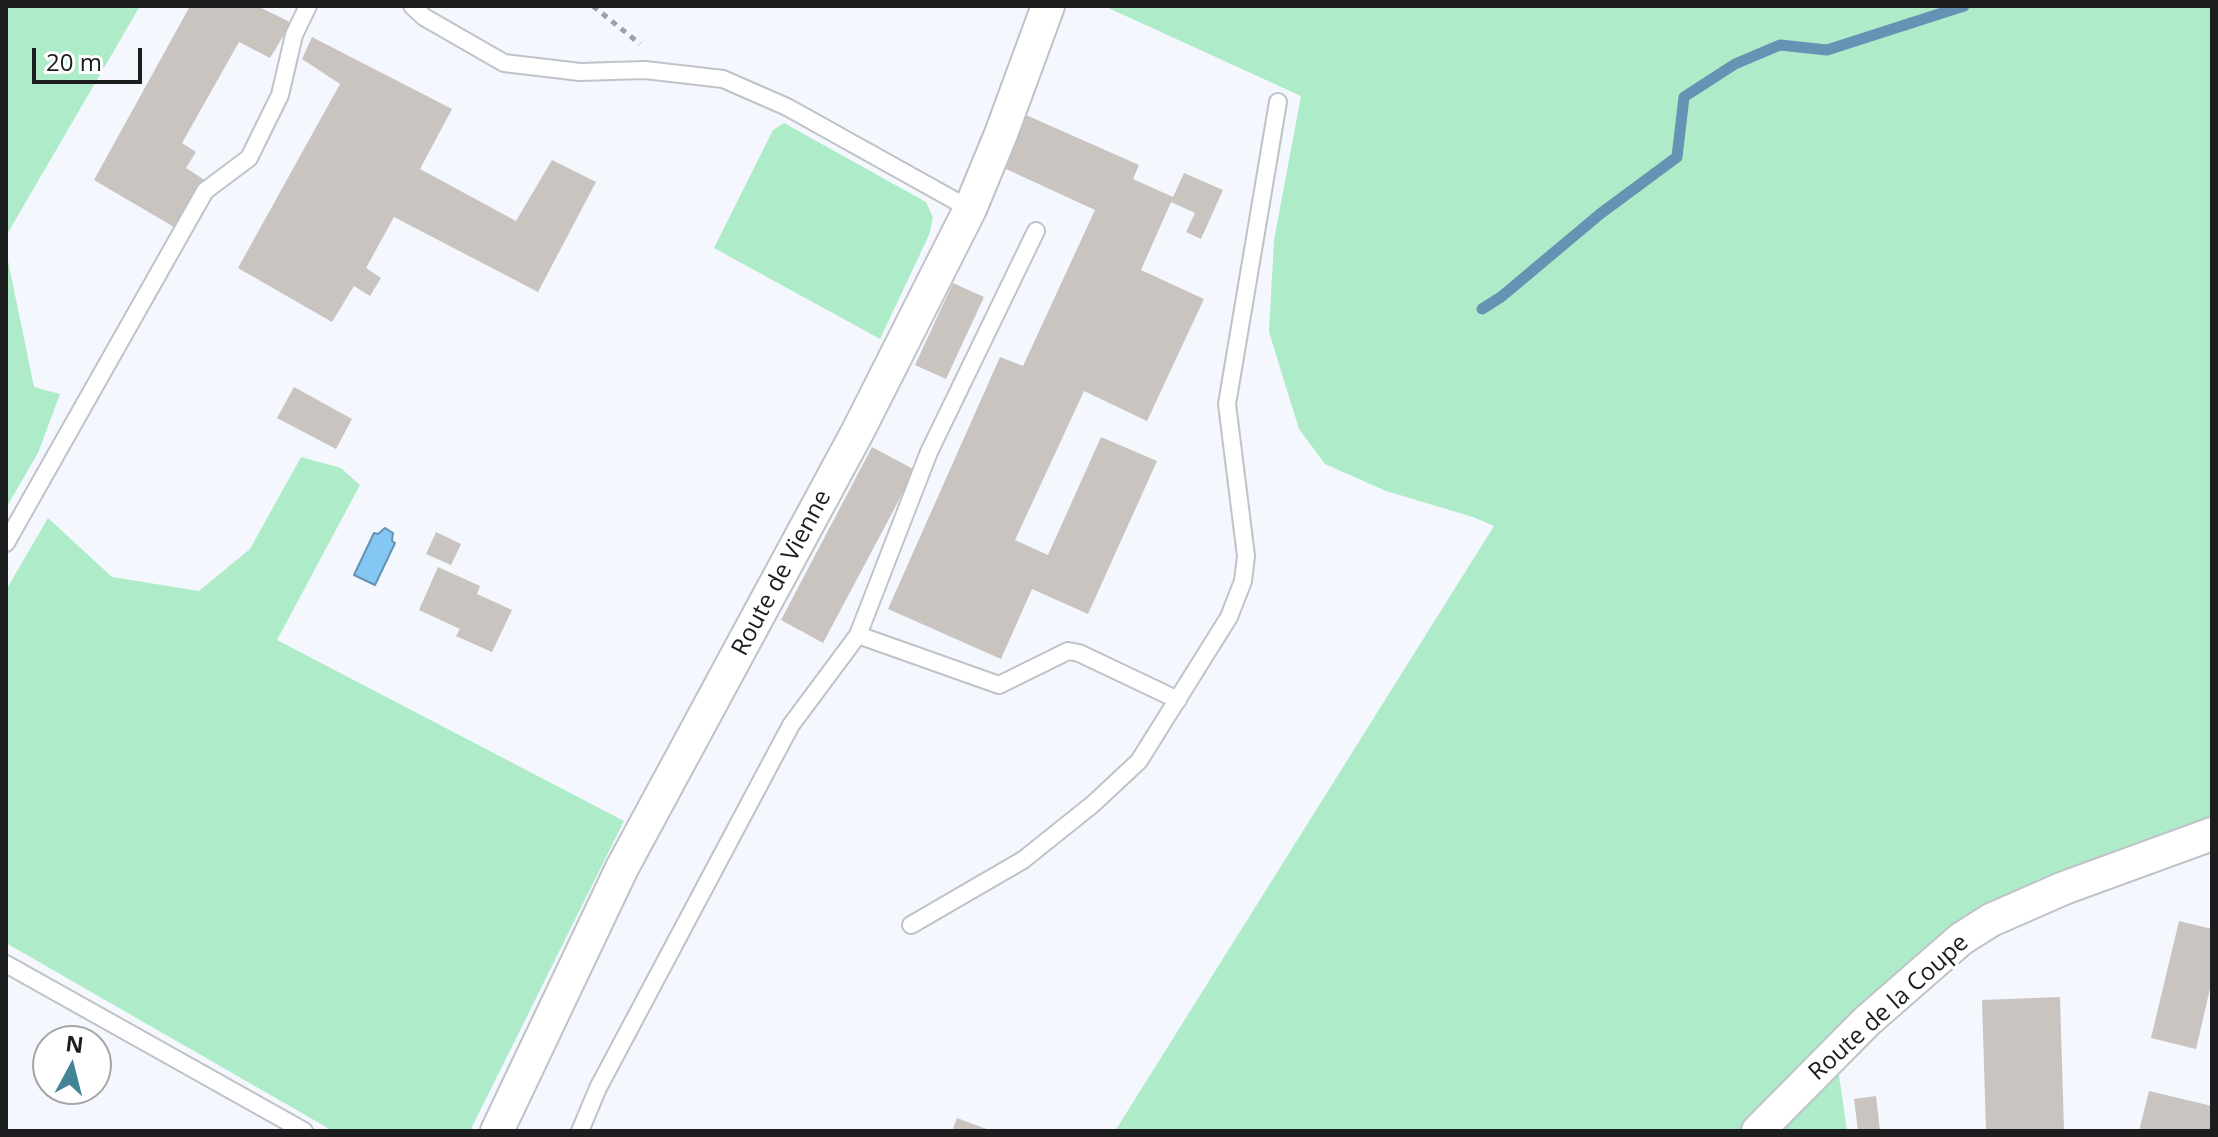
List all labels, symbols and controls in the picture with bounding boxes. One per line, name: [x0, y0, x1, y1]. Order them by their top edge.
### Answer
scale bar: [36, 32, 146, 82]
text: 20 m: [46, 45, 102, 78]
street label: Route de Vienne: [726, 485, 838, 661]
street label: Route de la Coupe: [1803, 929, 1975, 1087]
north arrow: [32, 1025, 112, 1105]
text: N: [64, 1027, 85, 1059]

